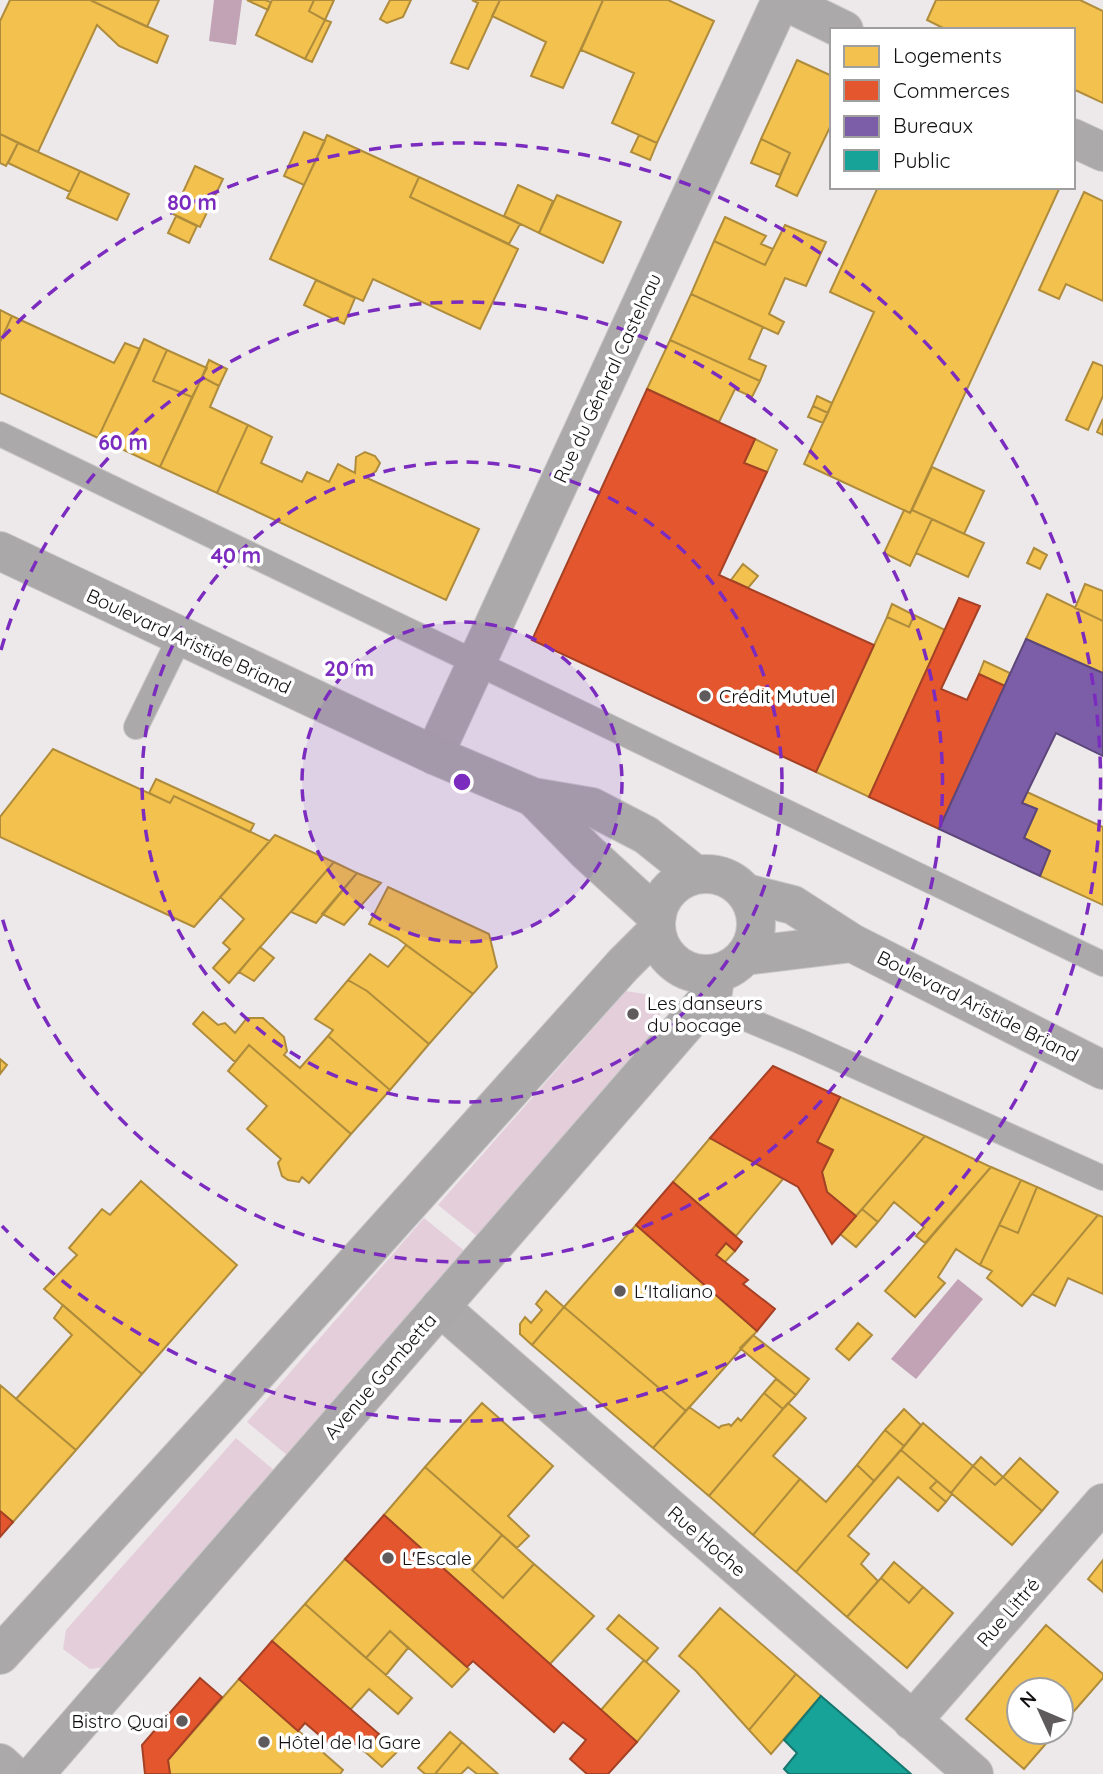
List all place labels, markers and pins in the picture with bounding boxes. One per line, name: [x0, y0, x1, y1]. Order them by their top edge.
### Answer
place label: Crédit Mutuel: [719, 684, 835, 708]
marker: Crédit Mutuel: [697, 688, 713, 704]
centre of rings: [450, 770, 474, 794]
place label: Les danseurs du bocage: [647, 991, 763, 1037]
marker: Les danseurs du bocage: [625, 1006, 641, 1022]
place label: L'Italiano: [634, 1279, 713, 1303]
marker: L'Italiano: [612, 1283, 628, 1299]
place label: L'Escale: [402, 1546, 472, 1570]
marker: L'Escale: [380, 1550, 396, 1566]
place label: Bistro Quai: [72, 1709, 168, 1733]
marker: Bistro Quai: [174, 1713, 190, 1729]
place label: Hôtel de la Gare: [278, 1730, 421, 1754]
marker: Hôtel de la Gare: [256, 1734, 272, 1750]

